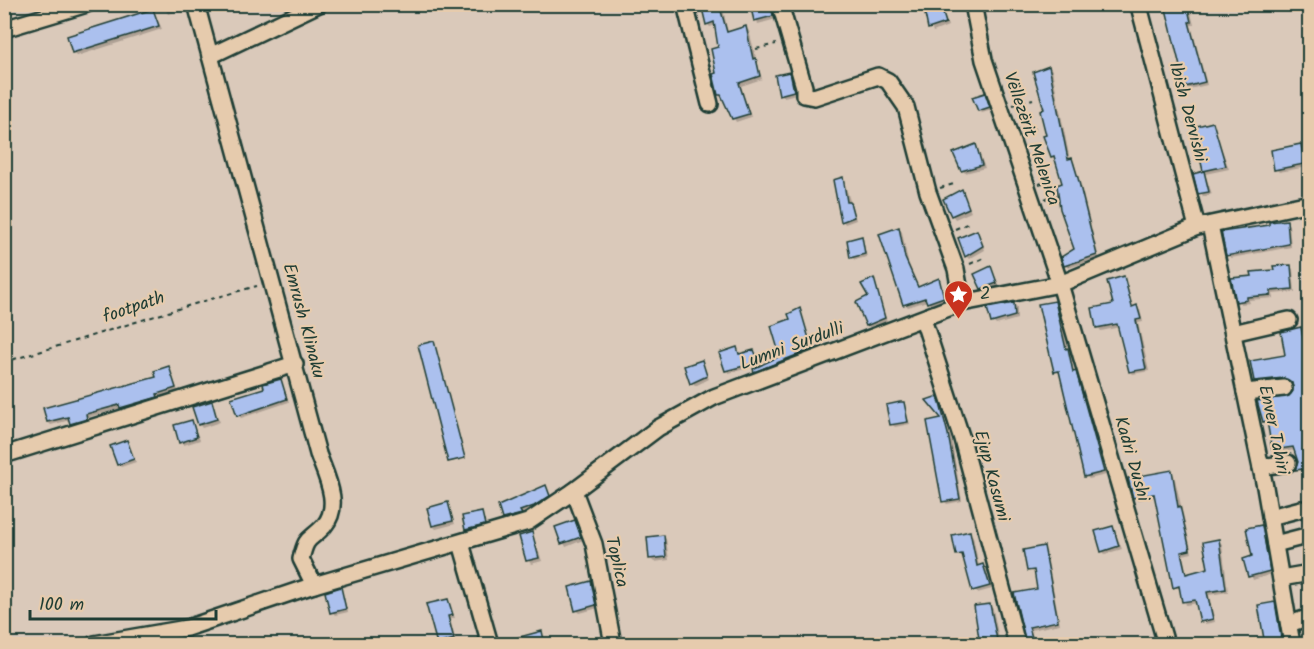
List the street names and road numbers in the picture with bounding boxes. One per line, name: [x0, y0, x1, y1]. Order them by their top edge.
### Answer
street label: Ibish Dervishi: [1160, 59, 1215, 166]
street label: Vëllezërit Melenica: [995, 68, 1067, 210]
street label: Emrush Klinaku: [274, 260, 332, 382]
street label: footpath: [99, 284, 169, 332]
street label: Lumni Surdulli: [736, 315, 849, 379]
street label: Enver Tahiri: [1249, 382, 1297, 478]
street label: Kadri Dushi: [1105, 413, 1157, 506]
street label: Ejup Kasumi: [965, 427, 1017, 526]
street label: Toplica: [596, 534, 636, 590]

